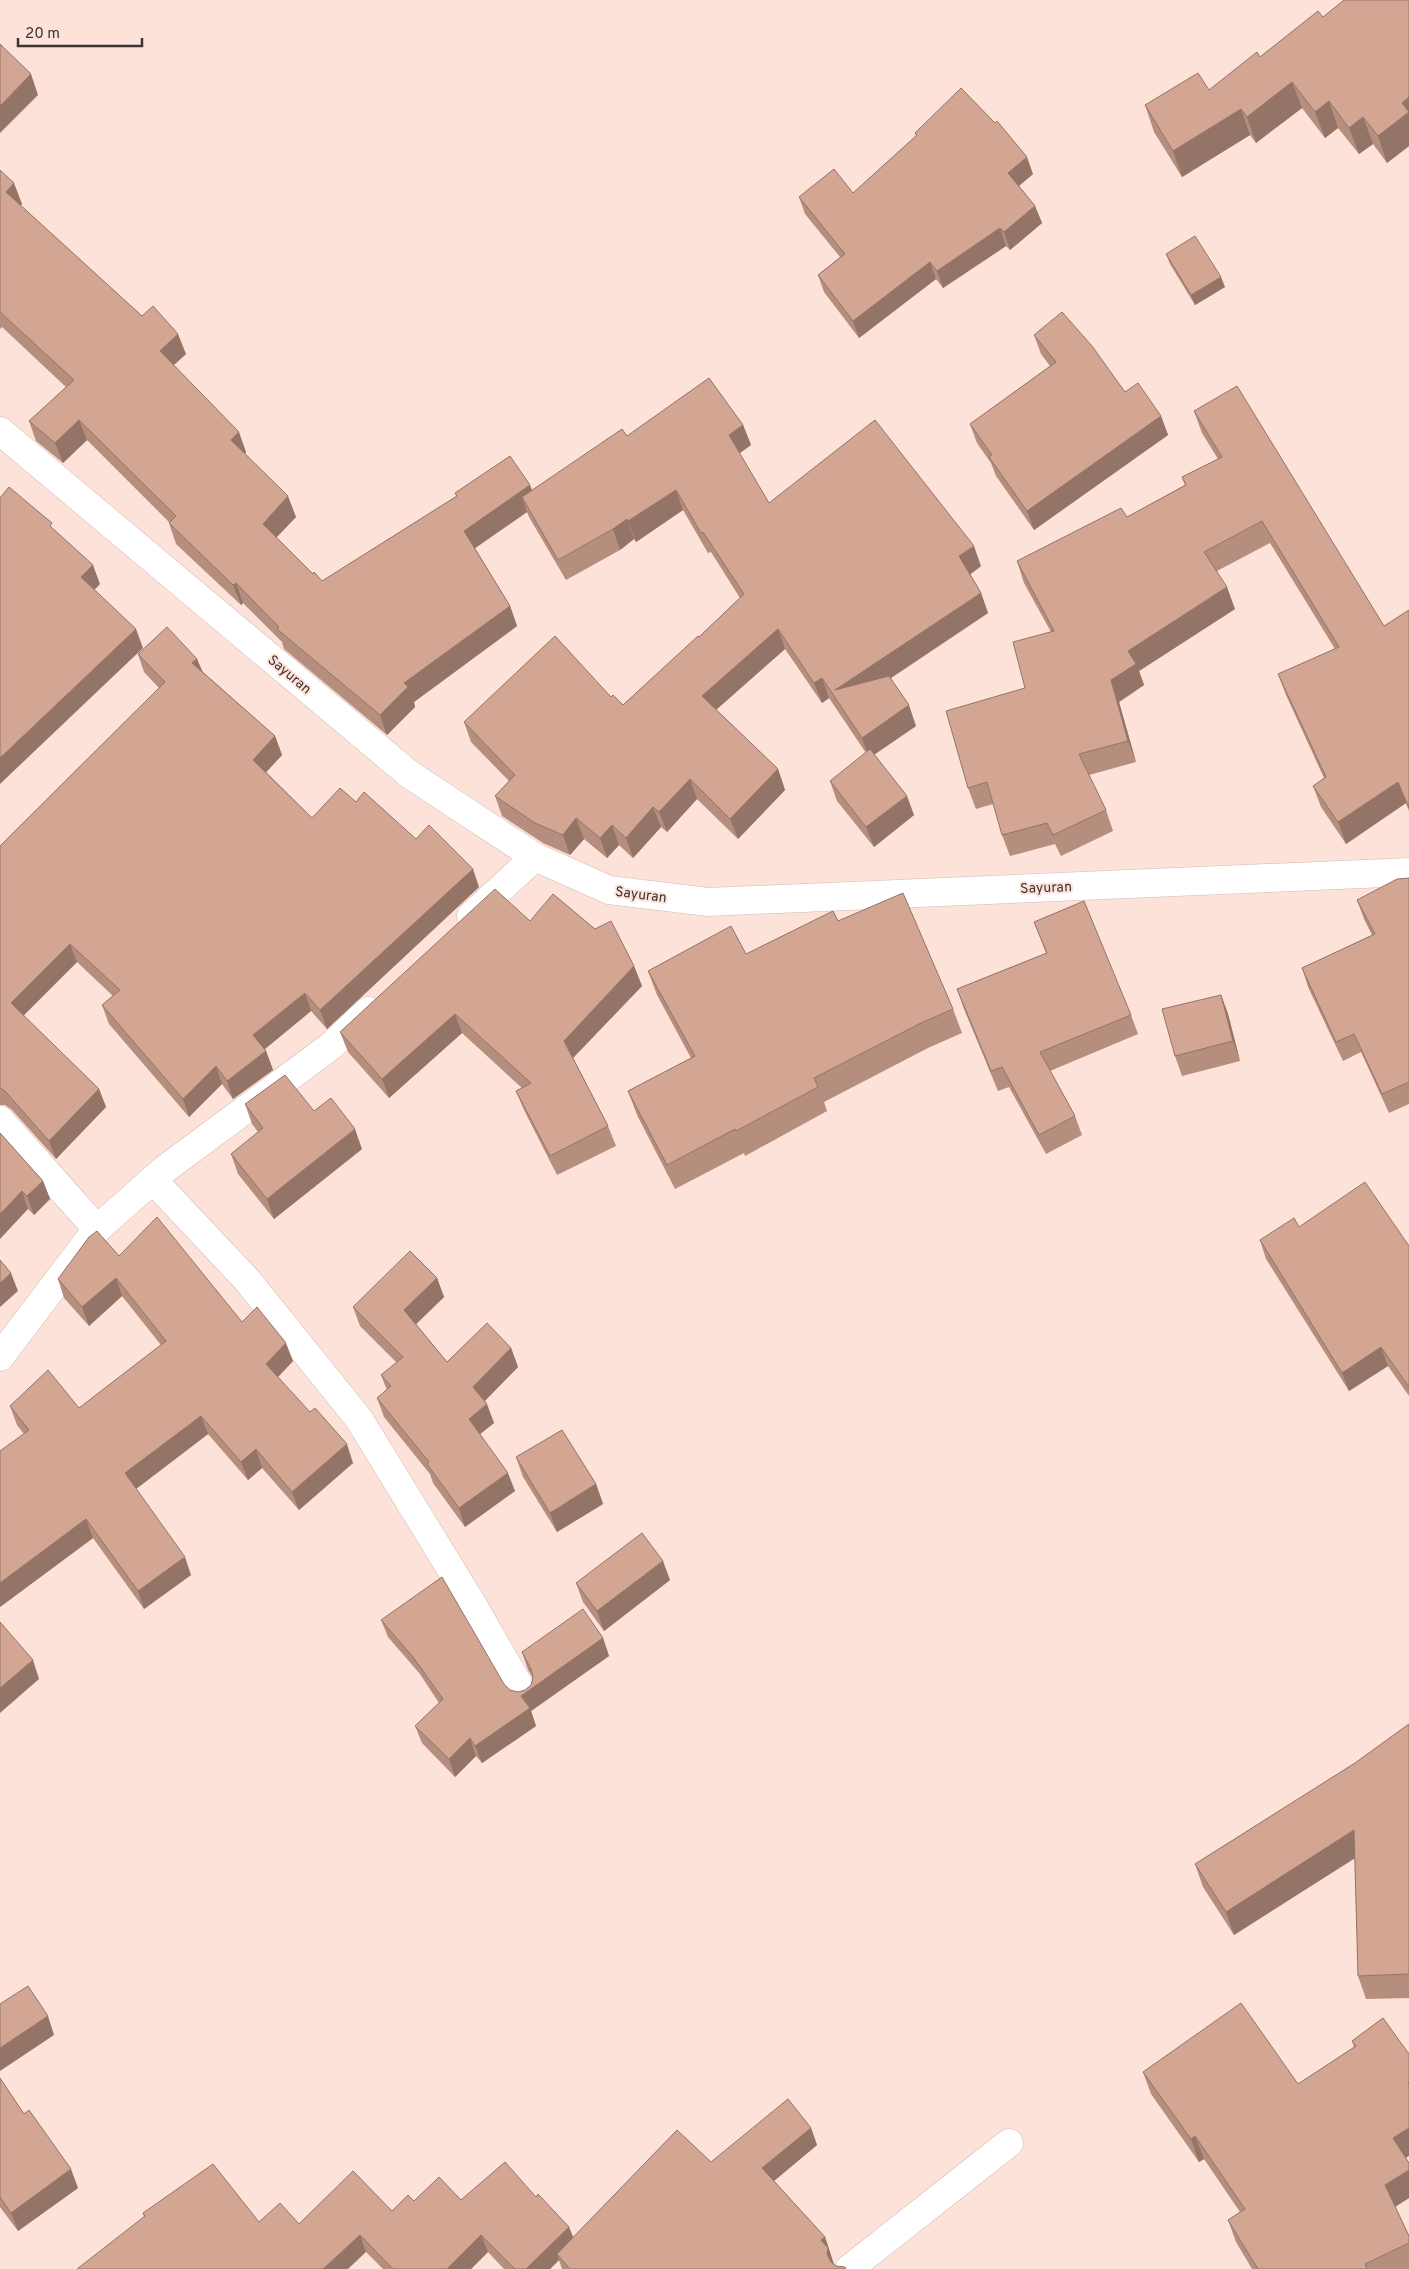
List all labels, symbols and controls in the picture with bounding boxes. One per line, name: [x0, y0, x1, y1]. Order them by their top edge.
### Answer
scale bar: [18, 15, 141, 47]
text: 20 m: [25, 25, 60, 44]
street label: Sayuran: [264, 652, 314, 698]
street label: Sayuran: [1020, 879, 1072, 898]
street label: Sayuran: [614, 884, 668, 907]

